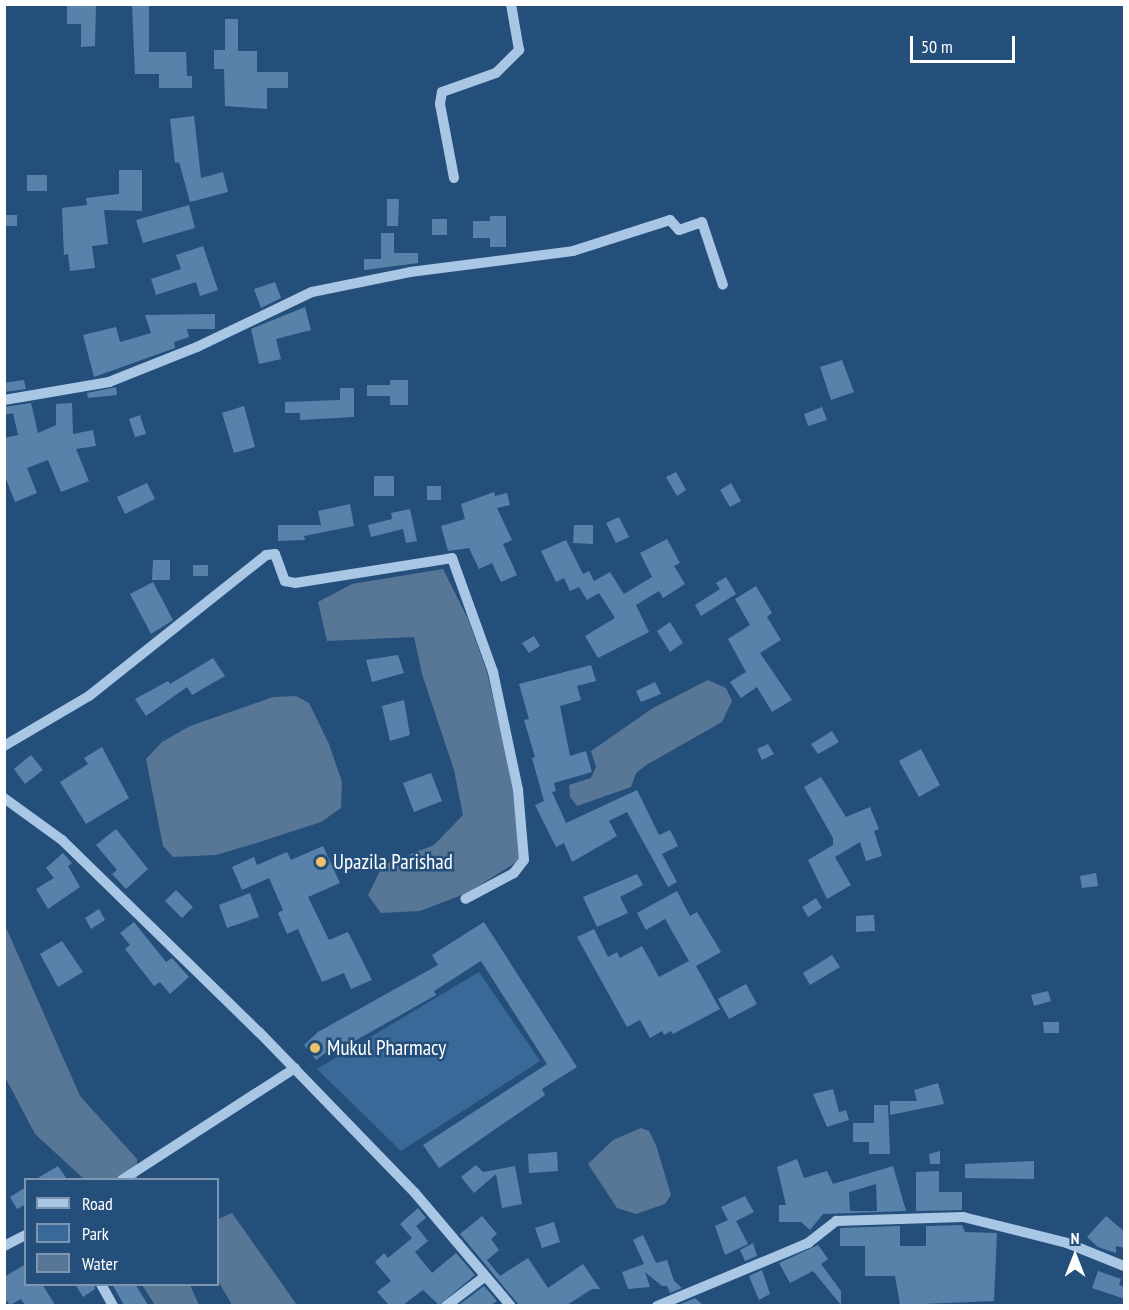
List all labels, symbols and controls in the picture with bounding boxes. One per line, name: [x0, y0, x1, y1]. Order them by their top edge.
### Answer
scale bar: [913, 24, 1018, 62]
text: 50 m: [921, 35, 953, 58]
place label: Upazila Parishad: [333, 849, 453, 875]
marker: Upazila Parishad: [314, 855, 328, 869]
place label: Mukul Pharmacy: [327, 1035, 446, 1061]
marker: Mukul Pharmacy: [308, 1041, 322, 1055]
legend: [24, 1178, 219, 1286]
text: Road: [82, 1192, 113, 1215]
text: Park: [82, 1222, 109, 1245]
north arrow: [1045, 1226, 1105, 1286]
text: N: [1071, 1228, 1079, 1248]
text: Water: [82, 1252, 118, 1275]

